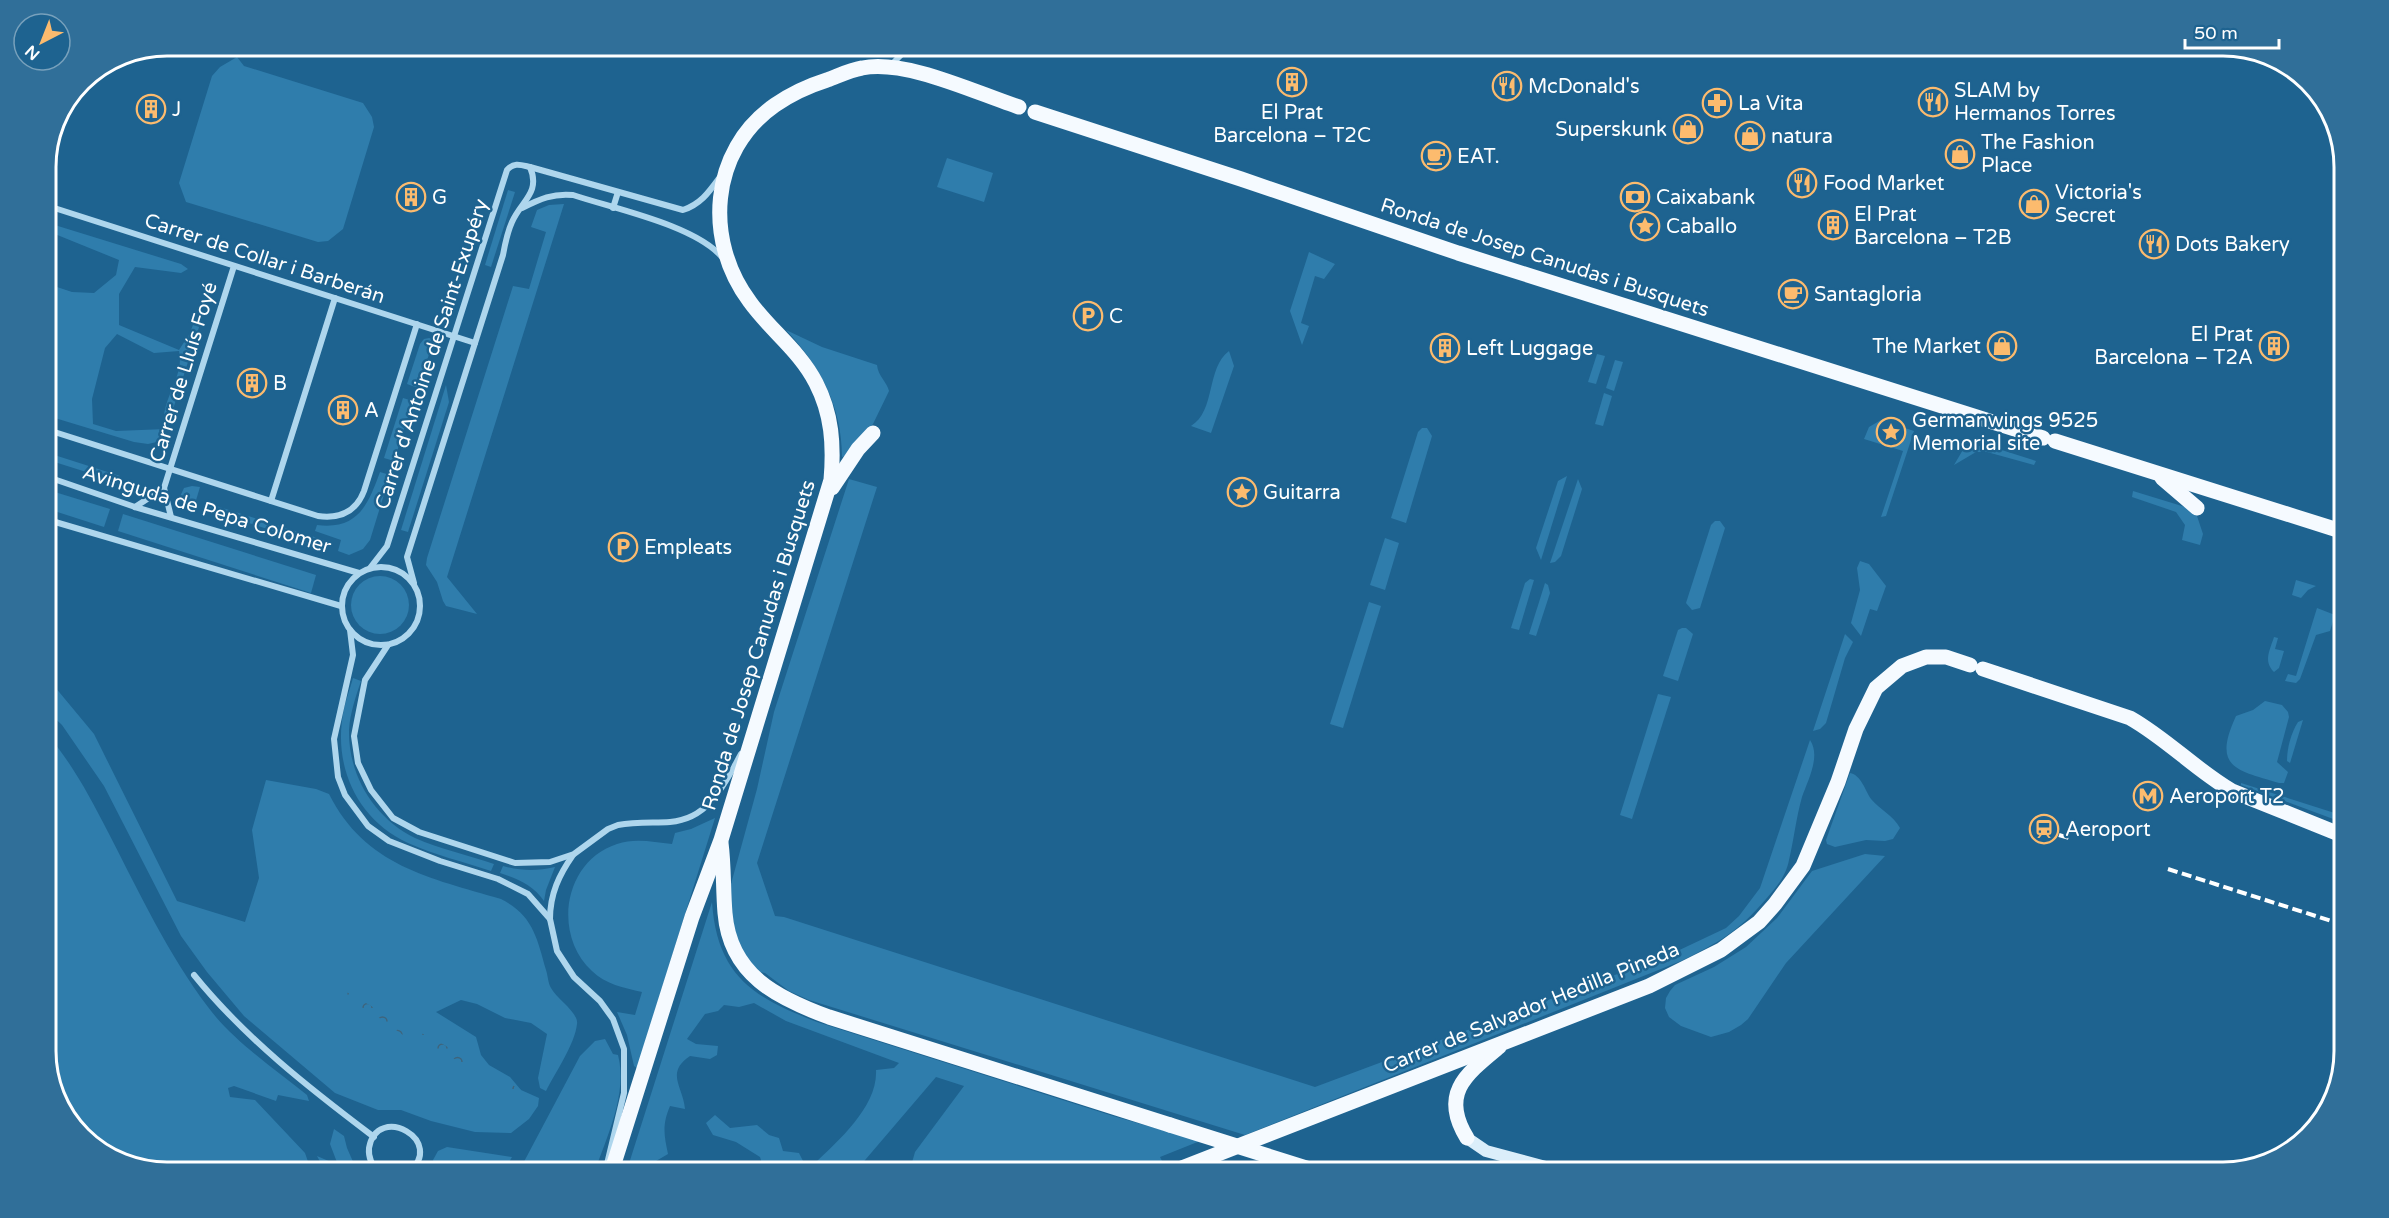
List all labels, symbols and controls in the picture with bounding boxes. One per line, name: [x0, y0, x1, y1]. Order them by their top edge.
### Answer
north arrow: [12, 12, 72, 72]
scale bar: [2185, 12, 2280, 50]
text: 50 m: [2194, 22, 2238, 44]
text: N: [21, 41, 44, 64]
building icon: El Prat Barcelona – T2C: [1276, 66, 1308, 98]
restaurant icon: McDonald's: [1491, 70, 1523, 102]
place label: McDonald's: [1528, 75, 1640, 99]
place label: SLAM by Hermanos Torres: [1954, 79, 2116, 126]
restaurant icon: SLAM by Hermanos Torres: [1917, 86, 1949, 118]
pharmacy icon: La Vita: [1701, 87, 1733, 119]
place label: La Vita: [1738, 92, 1804, 116]
building icon: J: [135, 93, 167, 125]
place label: J: [172, 98, 181, 122]
place label: El Prat Barcelona – T2C: [1213, 101, 1371, 148]
shop icon: Superskunk: [1672, 113, 1704, 145]
place label: Superskunk: [1555, 118, 1667, 142]
shop icon: natura: [1734, 120, 1766, 152]
place label: natura: [1771, 125, 1833, 149]
place label: The Fashion Place: [1981, 131, 2095, 178]
shop icon: The Fashion Place: [1944, 138, 1976, 170]
cafe icon: EAT.: [1420, 140, 1452, 172]
place label: EAT.: [1457, 145, 1500, 169]
restaurant icon: Food Market: [1786, 167, 1818, 199]
place label: Food Market: [1823, 172, 1945, 196]
building icon: G: [395, 181, 427, 213]
bank icon: Caixabank: [1619, 181, 1651, 213]
place label: Victoria's Secret: [2055, 181, 2142, 228]
place label: G: [432, 186, 447, 210]
place label: Caixabank: [1656, 186, 1755, 210]
shop icon: Victoria's Secret: [2018, 188, 2050, 220]
street label: Ronda de Josep Canudas i Busquets: [1377, 193, 1712, 323]
street label: Carrer d'Antoine de Saint-Exupéry: [369, 196, 493, 512]
place label: El Prat Barcelona – T2B: [1854, 203, 2012, 250]
street label: Carrer de Collar i Barberán: [142, 209, 388, 309]
building icon: El Prat Barcelona – T2B: [1817, 209, 1849, 241]
place icon: Caballo: [1629, 210, 1661, 242]
place label: Caballo: [1666, 215, 1737, 239]
restaurant icon: Dots Bakery: [2138, 228, 2170, 260]
place label: Dots Bakery: [2175, 233, 2290, 257]
cafe icon: Santagloria: [1777, 278, 1809, 310]
street label: Carrer de Lluís Foyé: [145, 279, 223, 465]
place label: Santagloria: [1814, 283, 1922, 307]
parking icon: C: [1072, 300, 1104, 332]
place label: C: [1109, 305, 1123, 329]
place label: El Prat Barcelona – T2A: [2094, 323, 2253, 370]
shop icon: The Market: [1986, 330, 2018, 362]
building icon: El Prat Barcelona – T2A: [2258, 330, 2290, 362]
building icon: Left Luggage: [1429, 332, 1461, 364]
place label: The Market: [1872, 335, 1981, 359]
place label: Left Luggage: [1466, 337, 1593, 361]
building icon: B: [236, 367, 268, 399]
place label: B: [273, 372, 287, 396]
building icon: A: [327, 394, 359, 426]
place label: A: [364, 398, 379, 422]
place label: Germanwings 9525 Memorial site: [1912, 409, 2098, 456]
place icon: Germanwings 9525 Memorial site: [1875, 416, 1907, 448]
street label: Avinguda de Pepa Colomer: [79, 461, 334, 559]
place icon: Guitarra: [1226, 476, 1258, 508]
street label: Ronda de Josep Canudas i Busquets: [697, 477, 821, 813]
place label: Guitarra: [1263, 481, 1341, 505]
parking icon: Empleats: [607, 531, 639, 563]
place label: Empleats: [644, 536, 732, 560]
metro station icon: Aeroport T2: [2132, 780, 2164, 812]
place label: Aeroport T2: [2169, 785, 2285, 809]
station icon: Aeroport: [2028, 813, 2060, 845]
place label: Aeroport: [2065, 818, 2151, 842]
street label: Carrer de Salvador Hedilla Pineda: [1380, 937, 1683, 1078]

